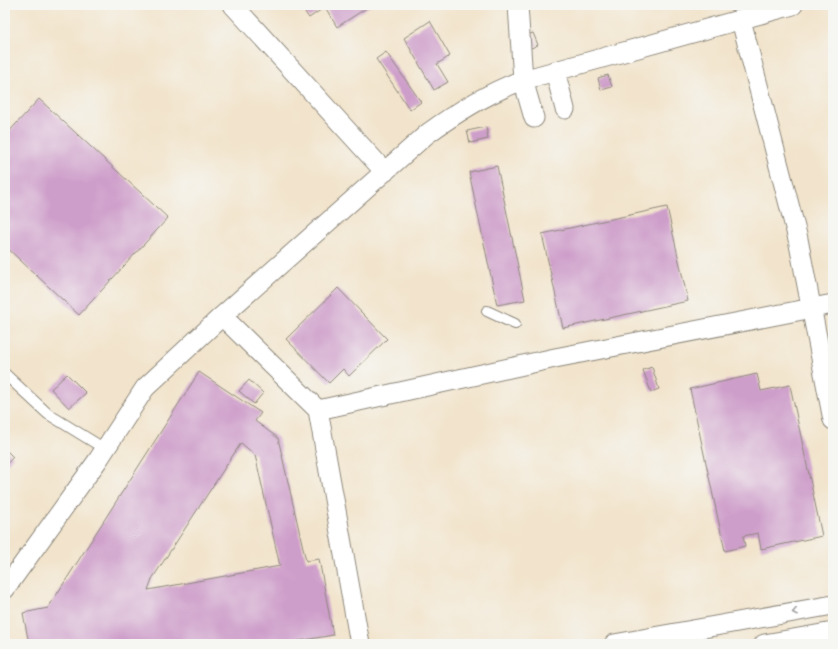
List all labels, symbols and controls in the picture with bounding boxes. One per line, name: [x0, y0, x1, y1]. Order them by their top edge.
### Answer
one-way arrow: [791, 607, 798, 616]

